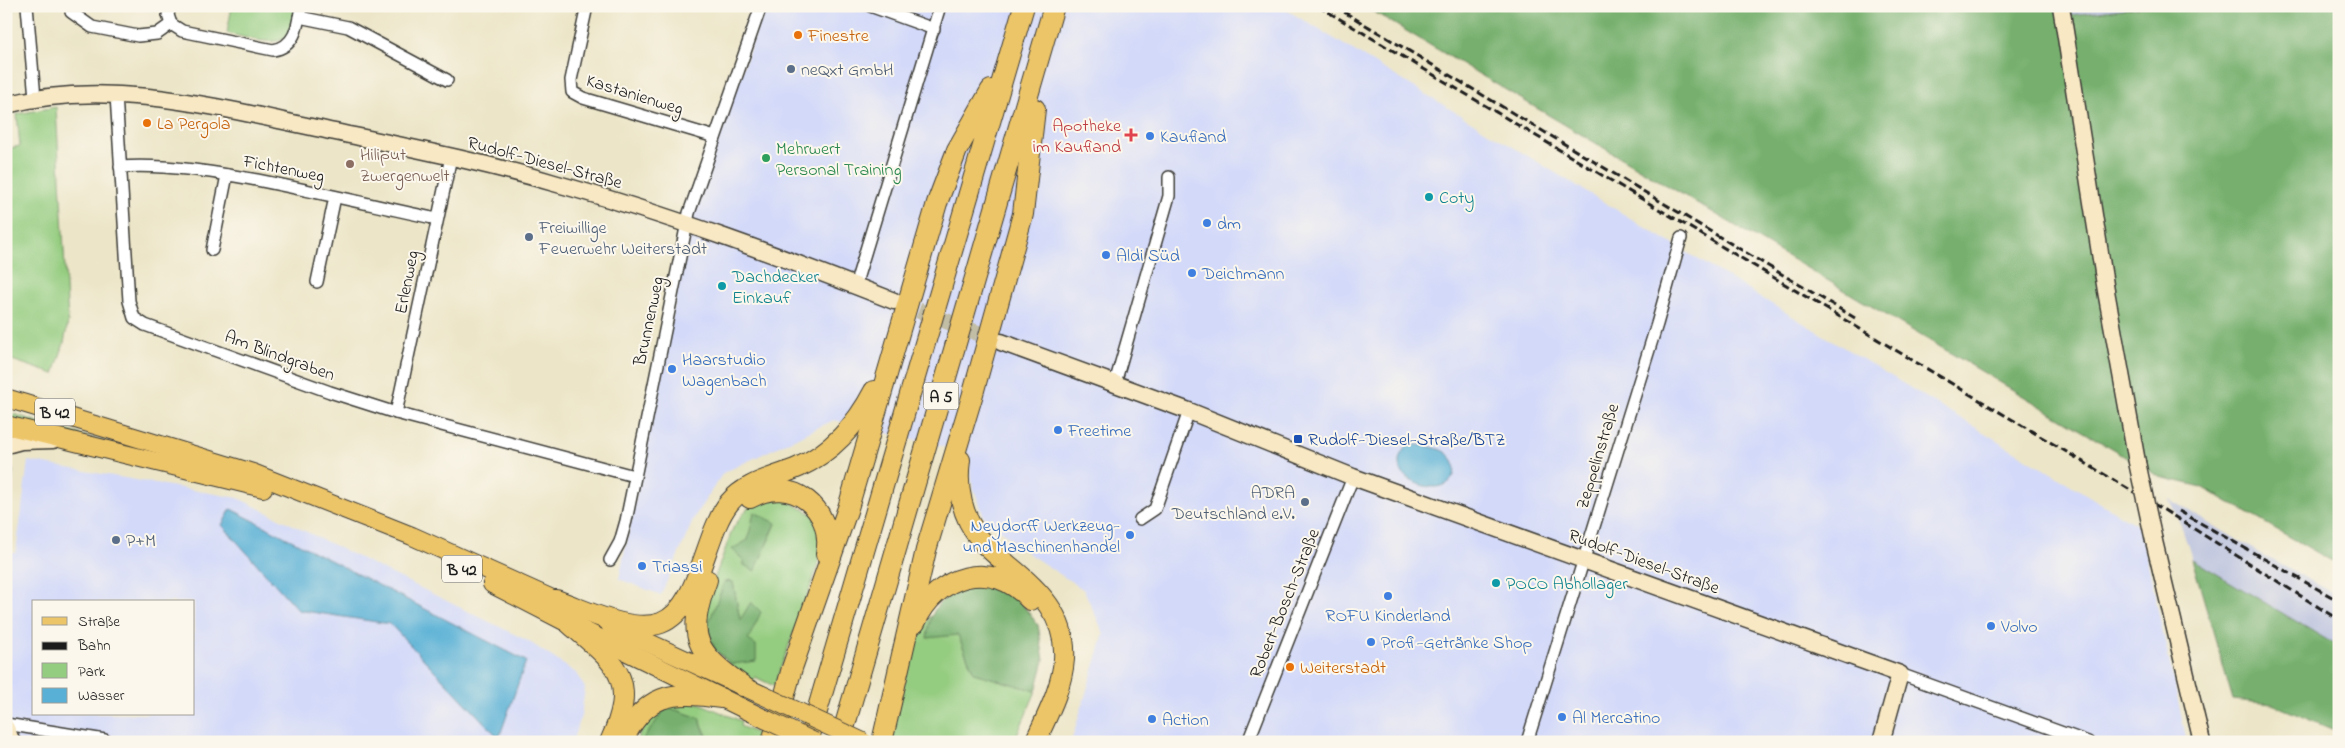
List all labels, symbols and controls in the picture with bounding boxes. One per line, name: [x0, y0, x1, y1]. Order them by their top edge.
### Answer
place label: Finestre: [807, 24, 870, 50]
marker: Finestre: [792, 29, 804, 41]
place label: neQxt GmbH: [801, 58, 893, 84]
marker: neQxt GmbH: [785, 63, 797, 75]
street label: Kastanienweg: [582, 69, 686, 124]
place label: La Pergola: [157, 112, 231, 139]
place label: Apotheke im Kaufland: [1033, 114, 1122, 161]
marker: La Pergola: [141, 117, 153, 129]
place label: Kaufland: [1160, 125, 1226, 151]
marker: Apotheke im Kaufland: [1125, 129, 1137, 141]
marker: Kaufland: [1144, 130, 1156, 142]
street label: Rudolf-Diesel-Straße: [464, 131, 626, 197]
place label: Mehrwert Personal Training: [776, 137, 902, 185]
place label: Hiliput Zwergenwelt: [360, 143, 450, 191]
street label: Fichtenweg: [240, 149, 327, 192]
marker: Mehrwert Personal Training: [760, 152, 772, 164]
marker: Hiliput Zwergenwelt: [344, 158, 356, 170]
place label: Coty: [1439, 186, 1474, 212]
marker: Coty: [1423, 191, 1435, 203]
place label: dm: [1217, 212, 1241, 238]
place label: Freiwillige Feuerwehr Weiterstadt: [538, 216, 707, 263]
marker: dm: [1201, 217, 1213, 229]
marker: Freiwillige Feuerwehr Weiterstadt: [523, 231, 535, 243]
place label: Aldi Süd: [1116, 244, 1180, 270]
street label: Erlenweg: [389, 248, 428, 317]
marker: Aldi Süd: [1100, 249, 1112, 261]
place label: Deichmann: [1201, 262, 1285, 288]
place label: Dachdecker Einkauf: [731, 265, 820, 312]
marker: Deichmann: [1186, 267, 1198, 279]
street label: Brunnenweg: [628, 274, 673, 370]
marker: Dachdecker Einkauf: [716, 280, 728, 292]
street label: Am Blindgraben: [220, 325, 338, 390]
place label: Haarstudio Wagenbach: [682, 348, 766, 396]
marker: Haarstudio Wagenbach: [666, 363, 678, 375]
road number: A 5: [924, 382, 958, 410]
road number: B 42: [35, 398, 75, 426]
street label: Zeppelinstraße: [1571, 400, 1628, 513]
place label: Freetime: [1067, 419, 1132, 445]
marker: Freetime: [1052, 424, 1064, 436]
place label: Rudolf-Diesel-Straße/BTZ: [1308, 428, 1505, 454]
marker: Rudolf-Diesel-Straße/BTZ: [1292, 433, 1304, 445]
place label: ADRA Deutschland e.V.: [1171, 481, 1295, 528]
marker: ADRA Deutschland e.V.: [1299, 496, 1311, 508]
place label: Neydorff Werkzeug- und Maschinenhandel: [963, 514, 1120, 561]
street label: Rudolf-Diesel-Straße: [1564, 523, 1723, 603]
street label: Robert-Bosch-Straße: [1244, 524, 1328, 682]
place label: P+M: [126, 529, 156, 555]
marker: Neydorff Werkzeug- und Maschinenhandel: [1124, 529, 1136, 541]
marker: P+M: [110, 534, 122, 546]
place label: Triassi: [652, 555, 702, 581]
road number: B 42: [442, 556, 482, 582]
marker: Triassi: [636, 560, 648, 572]
place label: POCO Abhollager: [1506, 572, 1628, 599]
marker: POCO Abhollager: [1490, 577, 1502, 589]
marker: ROFU Kinderland: [1382, 590, 1394, 602]
legend: [32, 600, 195, 716]
place label: ROFU Kinderland: [1325, 604, 1451, 630]
text: Straße: [78, 611, 120, 633]
place label: Volvo: [2000, 615, 2038, 641]
marker: Volvo: [1985, 620, 1997, 632]
place label: Profi-Getränke Shop: [1381, 631, 1532, 657]
text: Bahn: [77, 635, 111, 657]
marker: Profi-Getränke Shop: [1365, 636, 1377, 648]
place label: Weiterstadt: [1300, 656, 1386, 682]
text: Park: [78, 661, 106, 683]
marker: Weiterstadt: [1284, 661, 1296, 673]
text: Wasser: [78, 685, 125, 707]
place label: Al Mercatino: [1572, 706, 1660, 732]
place label: Action: [1162, 708, 1209, 734]
marker: Al Mercatino: [1556, 711, 1568, 723]
marker: Action: [1146, 713, 1158, 725]

